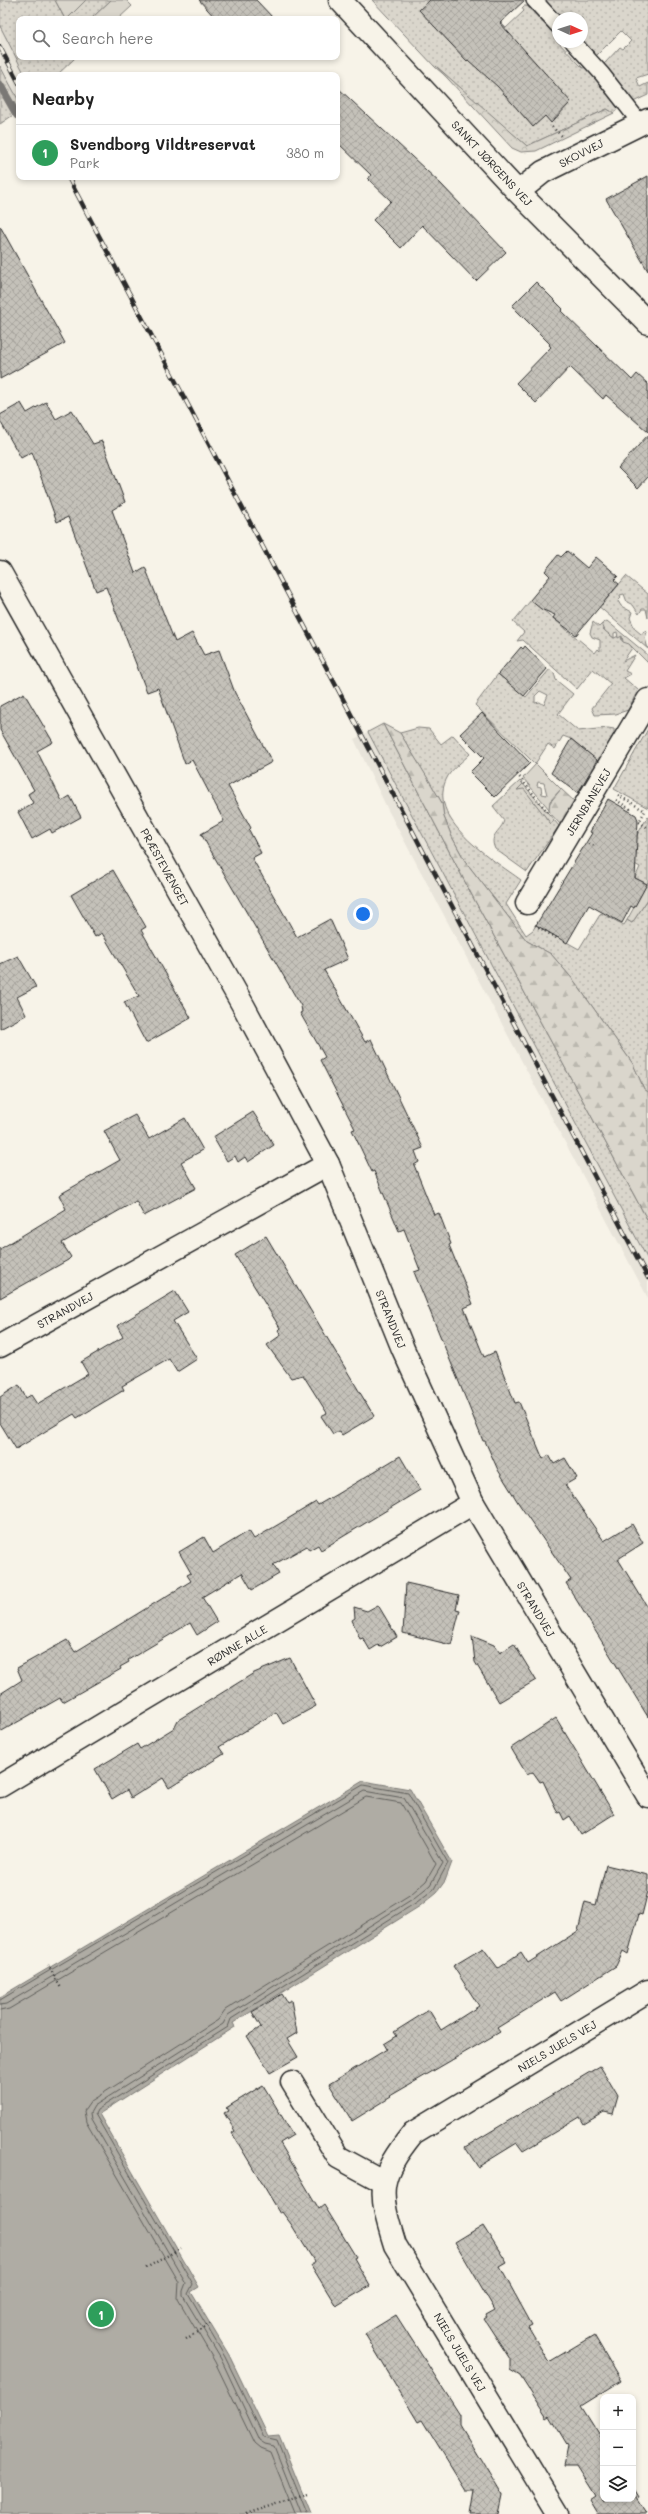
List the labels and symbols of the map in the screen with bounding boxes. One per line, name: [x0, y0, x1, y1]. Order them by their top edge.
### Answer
north arrow: [552, 12, 588, 48]
street label: SANKT JØRGENS VEJ: [448, 117, 536, 209]
street label: SKOVVEJ: [556, 135, 606, 171]
street label: JERNBANEVEJ: [562, 766, 614, 838]
street label: PRÆSTEVÆNGET: [137, 825, 193, 909]
your location: [353, 904, 373, 924]
street label: STRANDVEJ: [372, 1287, 410, 1351]
street label: STRANDVEJ: [34, 1288, 96, 1332]
street label: STRANDVEJ: [514, 1579, 558, 1639]
street label: RØNNE ALLE: [204, 1621, 270, 1669]
street label: NIELS JUELS VEJ: [515, 2017, 599, 2075]
pin: 1: [88, 2299, 114, 2329]
street label: NIELS JUELS VEJ: [431, 2310, 489, 2394]

